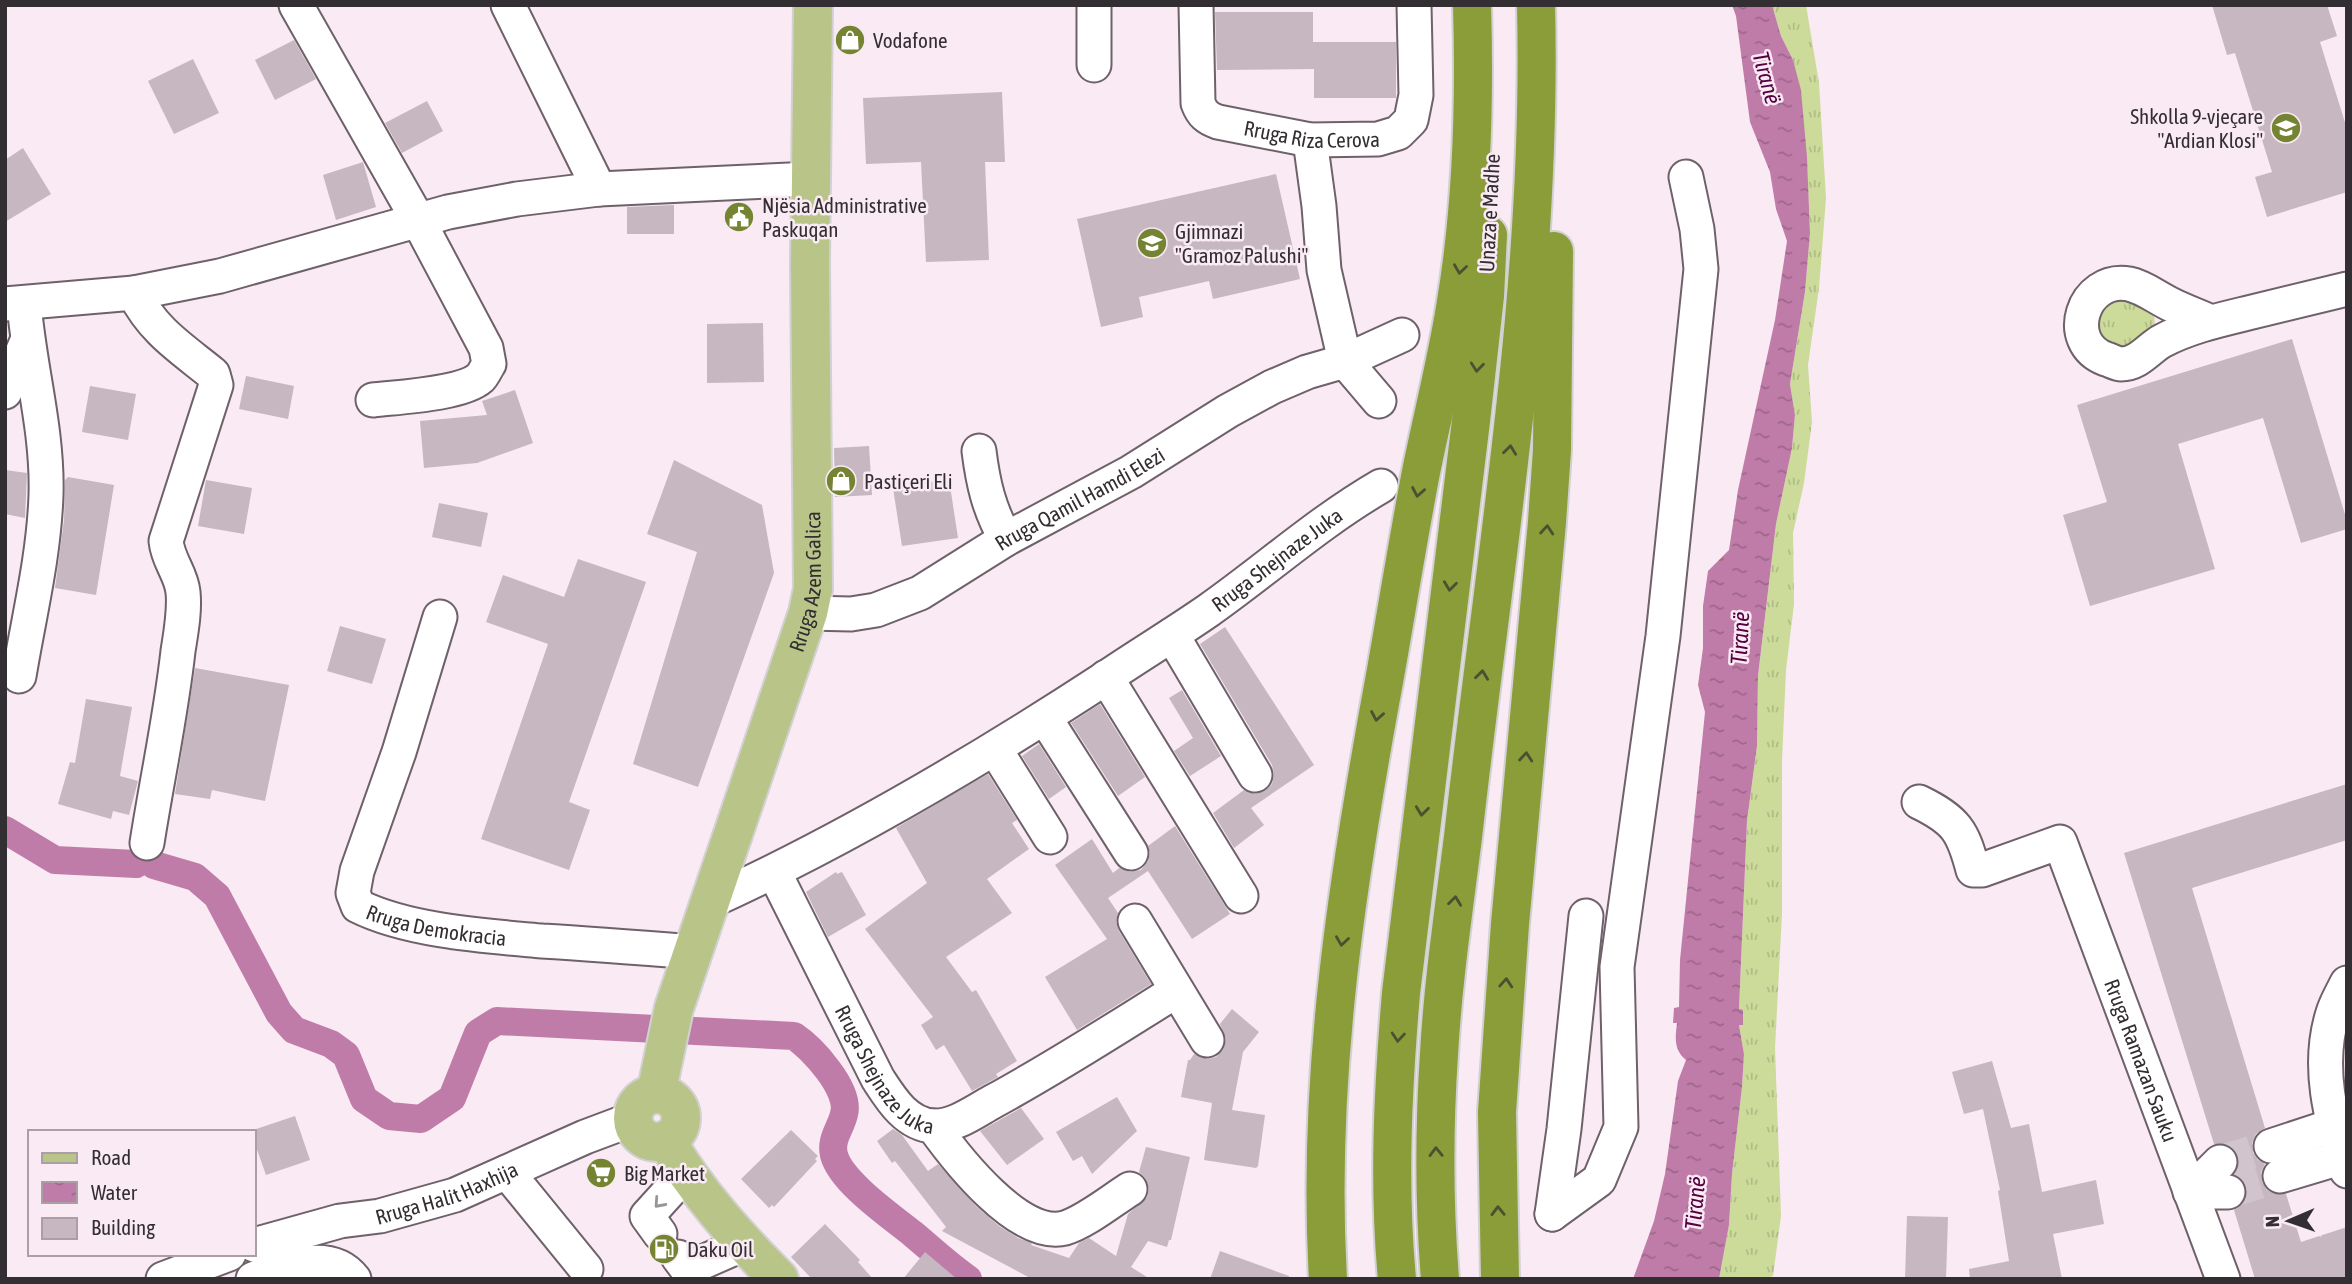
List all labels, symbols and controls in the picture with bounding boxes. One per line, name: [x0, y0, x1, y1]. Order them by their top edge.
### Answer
shop icon: Vodafone: [833, 23, 867, 57]
place label: Vodafone: [873, 28, 948, 52]
water label: Tiranë: [1748, 49, 1786, 107]
place label: Shkolla 9-vjeçare "Ardian Klosi": [2130, 104, 2263, 152]
school or university icon: Shkolla 9-vjeçare "Ardian Klosi": [2269, 111, 2303, 145]
street label: Rruga Riza Cerova: [1242, 115, 1380, 152]
street label: Unaza e Madhe: [1474, 153, 1504, 273]
place label: Njësia Administrative Paskuqan: [762, 193, 927, 241]
public building icon: Njësia Administrative Paskuqan: [722, 200, 756, 234]
place label: Gjimnazi "Gramoz Palushi": [1175, 219, 1309, 267]
school or university icon: Gjimnazi "Gramoz Palushi": [1135, 226, 1169, 260]
one-way arrow: [1453, 263, 1468, 275]
one-way arrow: [1469, 361, 1484, 373]
street label: Rruga Qamil Hamdi Elezi: [990, 442, 1169, 555]
one-way arrow: [1502, 444, 1517, 455]
shop icon: Pastiçeri Eli: [824, 464, 858, 498]
place label: Pastiçeri Eli: [864, 469, 952, 493]
one-way arrow: [1411, 486, 1426, 498]
street label: Rruga Shejnaze Juka: [1207, 502, 1347, 616]
street label: Rruga Azem Galica: [784, 511, 825, 655]
one-way arrow: [1539, 524, 1554, 535]
one-way arrow: [1442, 580, 1457, 591]
water label: Tiranë: [1726, 611, 1754, 665]
one-way arrow: [1475, 670, 1490, 681]
one-way arrow: [1371, 710, 1386, 722]
one-way arrow: [1518, 751, 1533, 763]
one-way arrow: [1414, 805, 1429, 817]
one-way arrow: [1448, 895, 1463, 907]
street label: Rruga Demokracia: [363, 899, 507, 950]
one-way arrow: [1335, 935, 1350, 947]
street label: Rruga Ramazan Sauku: [2100, 976, 2183, 1145]
one-way arrow: [1498, 978, 1513, 989]
street label: Rruga Shejnaze Juka: [831, 1001, 936, 1138]
one-way arrow: [1390, 1032, 1405, 1043]
legend: [28, 1130, 256, 1256]
text: Road: [91, 1145, 131, 1169]
one-way arrow: [1428, 1147, 1443, 1158]
supermarket icon: Big Market: [584, 1156, 618, 1190]
street label: Rruga Halit Haxhija: [373, 1157, 521, 1229]
place label: Big Market: [624, 1161, 705, 1185]
water label: Tiranë: [1680, 1175, 1710, 1231]
text: Water: [91, 1180, 138, 1204]
north arrow: [2254, 1186, 2324, 1256]
one-way arrow: [655, 1195, 667, 1208]
one-way arrow: [1490, 1205, 1506, 1215]
text: Building: [91, 1215, 155, 1239]
text: N: [2261, 1216, 2283, 1228]
fuel station icon: Daku Oil: [647, 1232, 681, 1266]
place label: Daku Oil: [687, 1237, 754, 1261]

